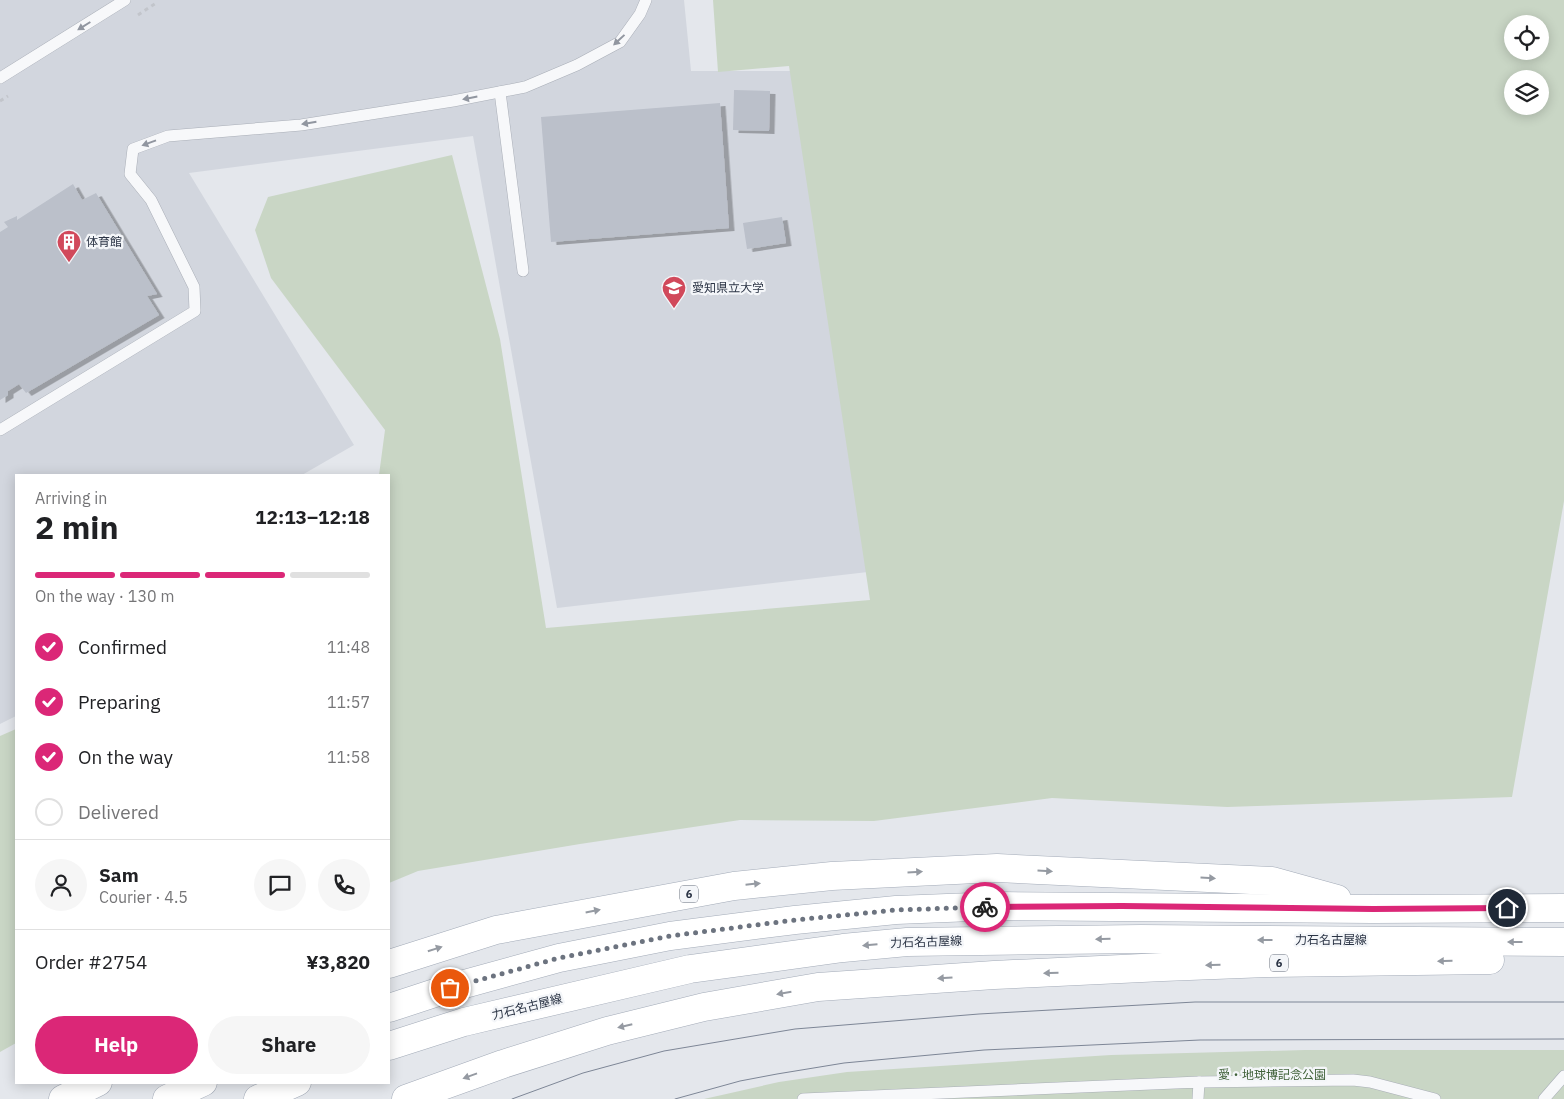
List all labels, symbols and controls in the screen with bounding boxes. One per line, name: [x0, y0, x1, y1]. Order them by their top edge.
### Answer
map controls: [1504, 15, 1549, 115]
button: locate: [1504, 15, 1549, 60]
one-way arrow: [77, 21, 90, 30]
one-way arrow: [613, 34, 625, 46]
button: layers: [1504, 70, 1549, 115]
one-way arrow: [462, 94, 477, 102]
one-way arrow: [301, 120, 317, 128]
one-way arrow: [141, 140, 156, 147]
building icon: 体育館: [56, 229, 82, 263]
place label: 体育館: [86, 234, 122, 249]
school or university icon: 愛知県立大学: [661, 275, 687, 309]
place label: 愛知県立大学: [692, 280, 764, 295]
text: Arriving in: [35, 488, 107, 508]
text: 12:13–12:18: [255, 505, 370, 529]
text: 2 min: [35, 506, 119, 548]
text: On the way · 130 m: [35, 586, 174, 606]
icon: check: [35, 633, 63, 661]
text: Confirmed: [78, 635, 167, 659]
text: 11:48: [327, 637, 370, 657]
icon: check: [35, 688, 63, 716]
text: Preparing: [78, 690, 160, 714]
text: 11:57: [327, 692, 370, 712]
icon: check: [35, 743, 63, 771]
text: On the way: [78, 745, 173, 769]
text: 11:58: [327, 747, 370, 767]
text: Delivered: [78, 800, 159, 824]
button: person: [35, 859, 87, 911]
button: chat: [254, 859, 306, 911]
button: phone: [318, 859, 370, 911]
text: Sam: [99, 863, 139, 887]
one-way arrow: [1038, 867, 1054, 875]
one-way arrow: [908, 868, 924, 876]
one-way arrow: [1200, 875, 1216, 883]
one-way arrow: [746, 880, 762, 888]
courier: [960, 882, 1010, 932]
road number: 6: [680, 886, 698, 902]
text: Courier · 4.5: [99, 887, 188, 907]
pin: [1486, 887, 1528, 929]
icon: bike: [971, 893, 999, 921]
icon: home: [1493, 894, 1521, 922]
one-way arrow: [585, 907, 601, 915]
street label: 力石名古屋線: [1295, 932, 1367, 947]
street label: 力石名古屋線: [890, 933, 962, 950]
one-way arrow: [1095, 935, 1111, 943]
one-way arrow: [1257, 936, 1273, 944]
one-way arrow: [1507, 938, 1523, 946]
one-way arrow: [862, 942, 878, 950]
one-way arrow: [428, 945, 443, 952]
text: Order #2754: [35, 950, 147, 974]
text: ¥3,820: [306, 950, 370, 974]
road number: 6: [1270, 954, 1288, 971]
one-way arrow: [1437, 957, 1453, 965]
one-way arrow: [1205, 962, 1221, 970]
pin: [429, 967, 471, 1009]
one-way arrow: [1042, 969, 1058, 977]
icon: bag: [436, 974, 464, 1002]
one-way arrow: [937, 975, 953, 983]
one-way arrow: [776, 989, 791, 997]
street label: 力石名古屋線: [490, 991, 564, 1023]
button: Help: [35, 1016, 198, 1074]
button: Share: [208, 1016, 370, 1074]
one-way arrow: [617, 1022, 632, 1030]
park label: 愛・地球博記念公園: [1218, 1067, 1326, 1082]
one-way arrow: [462, 1072, 477, 1080]

